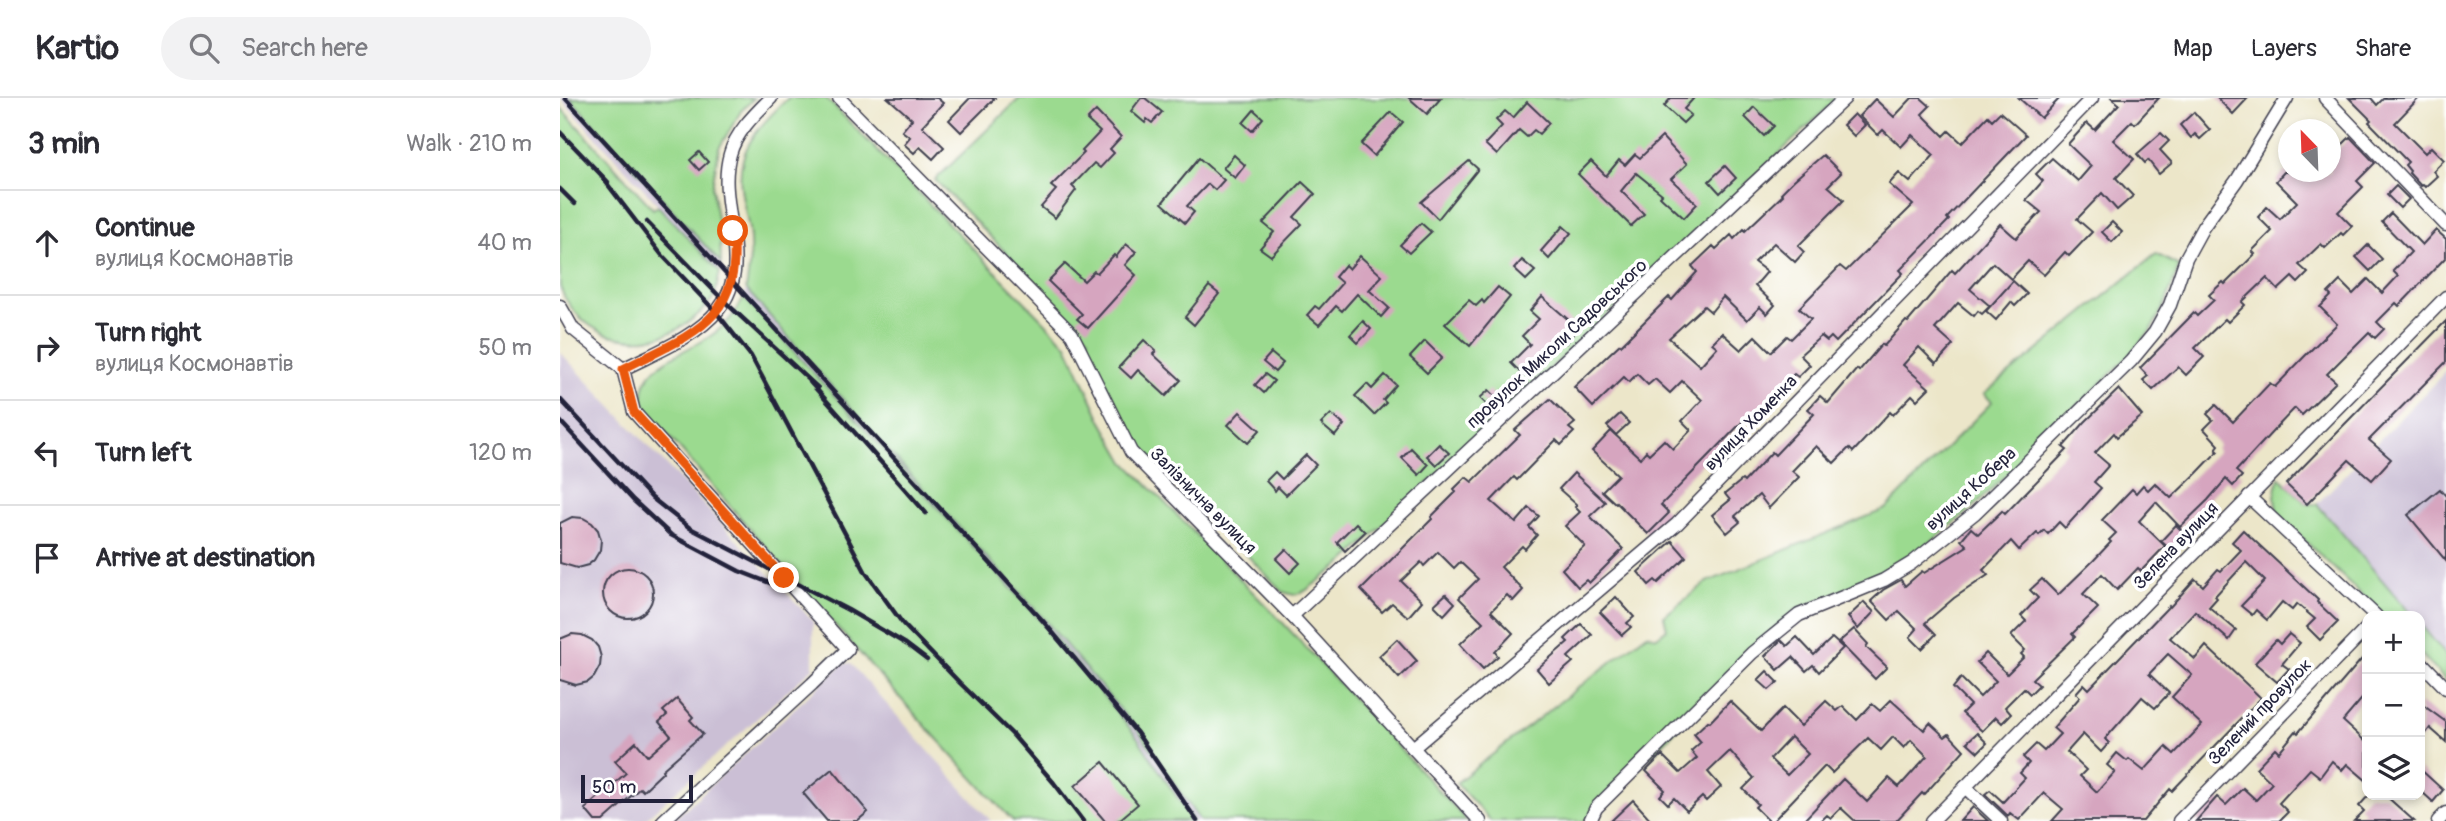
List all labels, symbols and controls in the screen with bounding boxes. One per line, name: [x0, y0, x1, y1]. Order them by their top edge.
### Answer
search box: [161, 17, 651, 80]
text: Kartio: [35, 28, 119, 69]
icon: search: [185, 29, 223, 67]
text: Search here: [241, 32, 368, 64]
text: Map: [2173, 34, 2213, 63]
text: Layers: [2251, 34, 2317, 63]
text: Share: [2355, 34, 2411, 63]
north arrow: [2278, 119, 2341, 182]
text: 3 min: [28, 125, 100, 162]
text: Walk · 210 m: [406, 129, 532, 158]
text: Continue: [95, 212, 195, 244]
route start: [717, 215, 748, 246]
icon: ahead: [28, 224, 66, 262]
text: 40 m: [478, 228, 532, 257]
text: вулиця Космонавтів: [95, 244, 294, 273]
street label: провулок Миколи Садовського: [1462, 254, 1652, 434]
text: Turn right: [95, 317, 201, 349]
icon: right: [28, 329, 66, 367]
text: 50 m: [478, 333, 532, 362]
text: вулиця Космонавтів: [95, 349, 294, 378]
street label: вулиця Хоменка: [1700, 370, 1802, 476]
icon: left: [28, 434, 66, 472]
text: Turn left: [95, 437, 191, 469]
text: 120 m: [469, 438, 532, 467]
street label: вулиця Кобера: [1921, 442, 2021, 536]
street label: Залізнична вулиця: [1145, 443, 1261, 559]
street label: Зелена вулиця: [2128, 497, 2224, 595]
icon: arrive: [28, 539, 66, 577]
text: Arrive at destination: [95, 542, 315, 574]
route end: [768, 562, 799, 593]
map controls: [2362, 611, 2425, 800]
button: +: [2362, 611, 2425, 674]
street label: Зелений провулок: [2203, 654, 2317, 770]
button: −: [2362, 674, 2425, 737]
button: layers: [2362, 737, 2425, 800]
scale bar: [581, 772, 693, 804]
text: 50 m: [592, 775, 636, 799]

